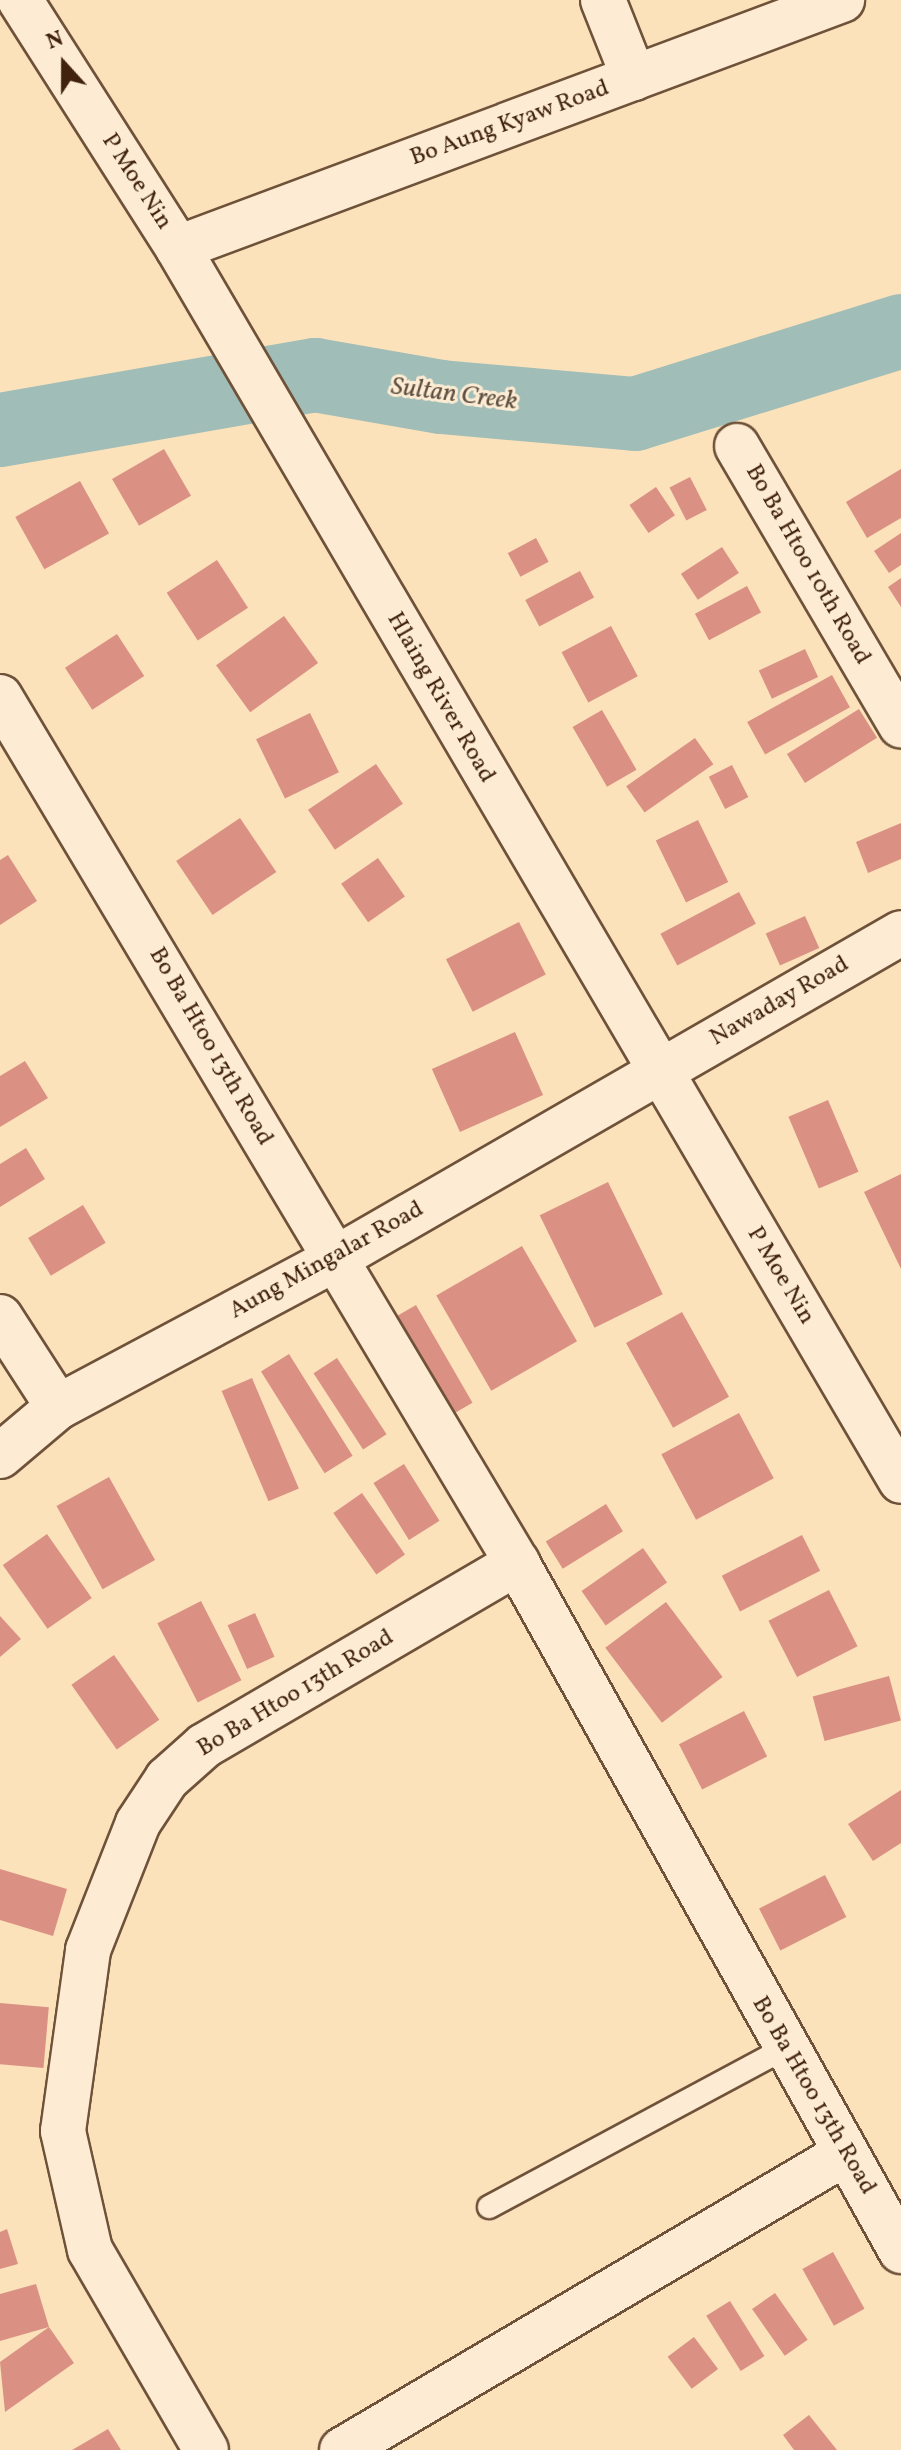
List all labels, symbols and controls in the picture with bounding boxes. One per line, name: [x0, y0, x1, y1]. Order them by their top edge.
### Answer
north arrow: [24, 24, 104, 104]
text: N: [42, 24, 68, 58]
street label: Bo Aung Kyaw Road: [406, 75, 614, 173]
street label: P Moe Nin: [94, 128, 178, 236]
water label: Sultan Creek: [389, 372, 519, 418]
street label: Bo Ba Htoo 10th Road: [738, 460, 876, 670]
street label: Hlaing River Road: [379, 608, 501, 788]
street label: Bo Ba Htoo 13th Road: [141, 943, 279, 1151]
street label: Nawaday Road: [705, 950, 855, 1054]
street label: Aung Mingalar Road: [225, 1196, 429, 1326]
street label: P Moe Nin: [740, 1222, 820, 1330]
street label: Bo Ba Htoo 13th Road: [193, 1624, 399, 1764]
street label: Bo Ba Htoo 13th Road: [744, 1992, 882, 2200]

